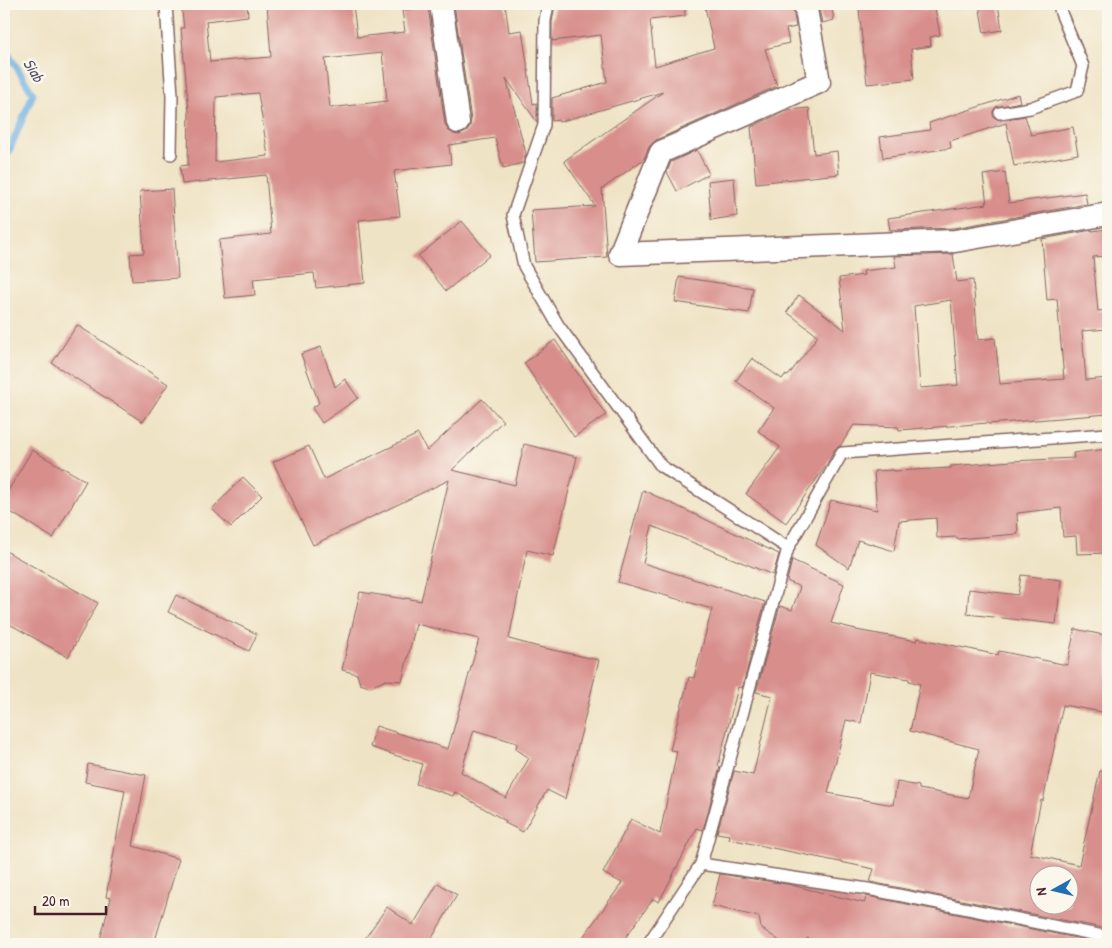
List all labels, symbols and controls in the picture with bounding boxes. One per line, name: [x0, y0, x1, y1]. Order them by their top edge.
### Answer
water label: Siab: [18, 54, 50, 87]
north arrow: [1030, 866, 1080, 916]
scale bar: [35, 883, 106, 915]
text: N: [1031, 886, 1051, 897]
text: 20 m: [42, 890, 69, 911]

